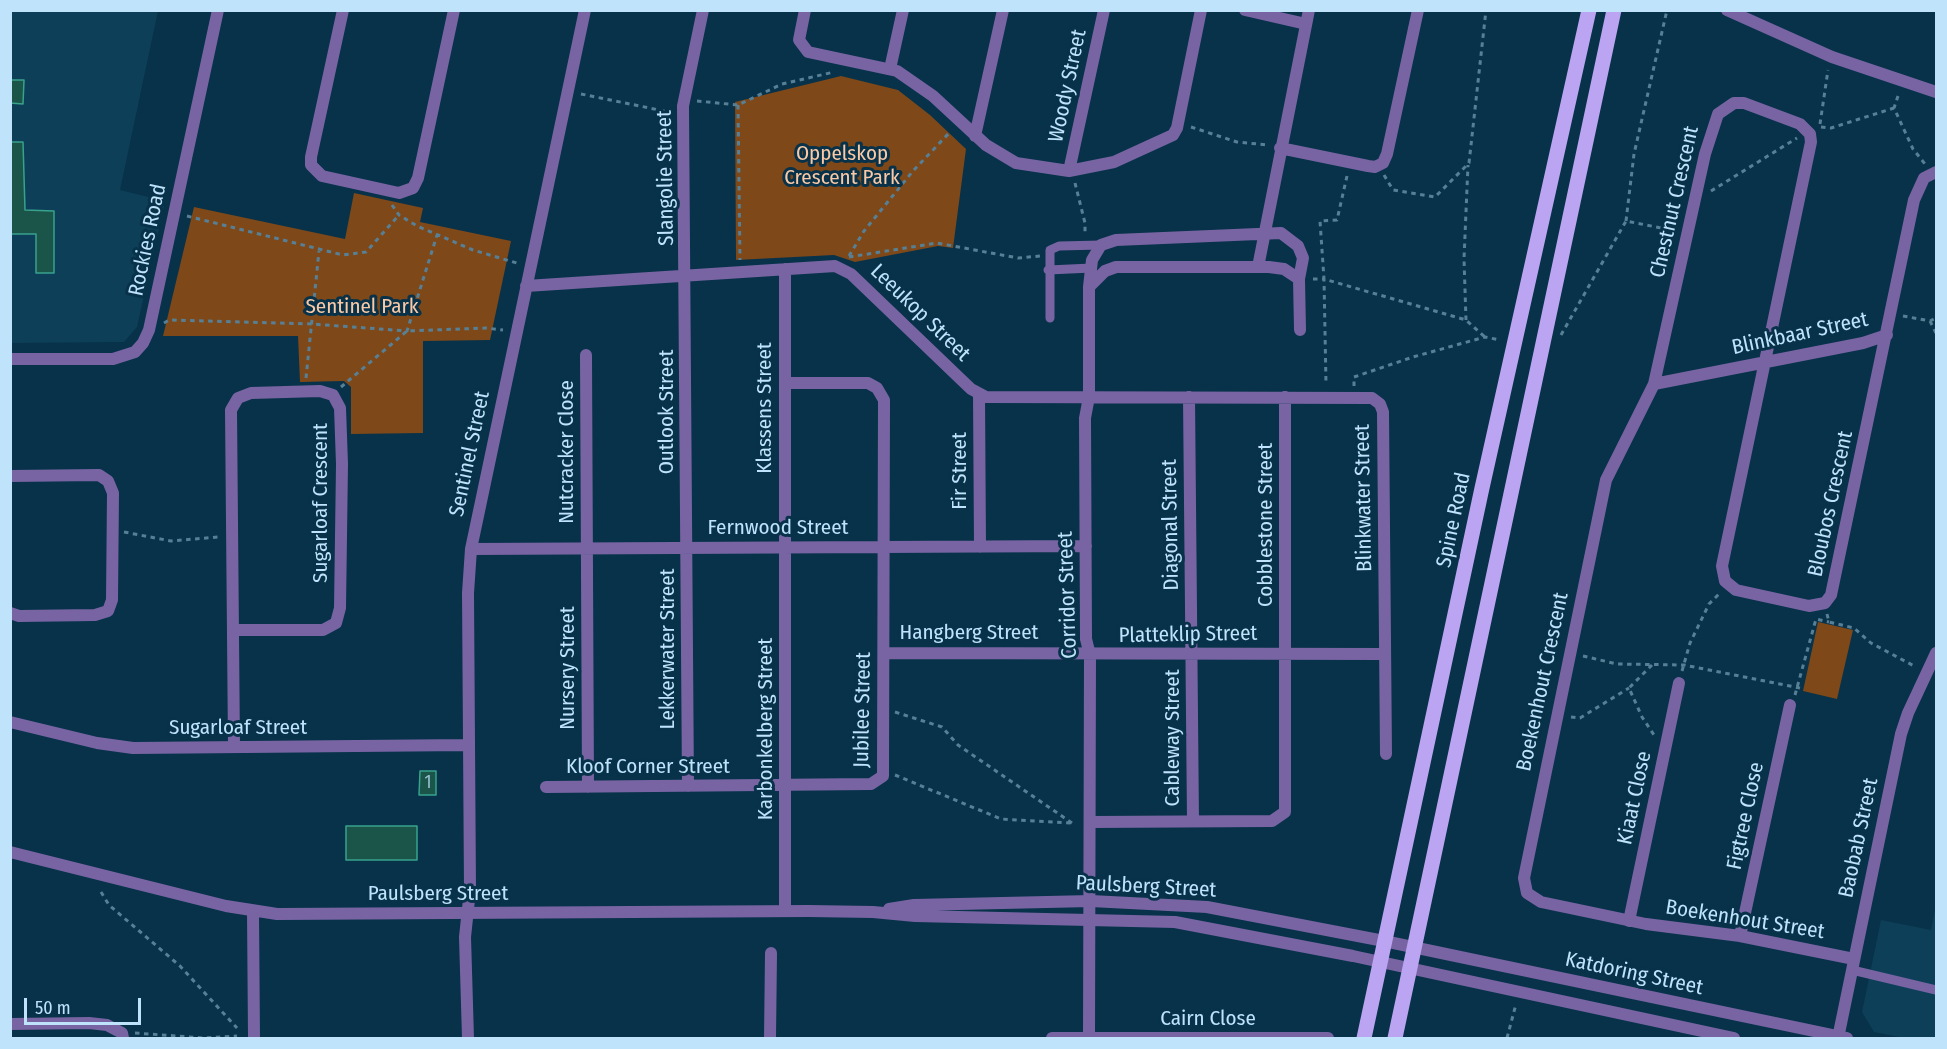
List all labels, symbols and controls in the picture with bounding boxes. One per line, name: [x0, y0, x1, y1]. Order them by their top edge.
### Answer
street label: Woody Street: [1044, 27, 1092, 145]
street label: Slangolie Street: [652, 110, 680, 246]
street label: Chestnut Crescent: [1645, 124, 1705, 280]
park label: Oppelskop Crescent Park: [784, 141, 900, 191]
street label: Rockies Road: [124, 182, 172, 298]
street label: Leeukop Street: [865, 259, 975, 367]
park label: Sentinel Park: [305, 294, 419, 320]
street label: Blinkbaar Street: [1730, 307, 1870, 361]
street label: Klassens Street: [752, 342, 778, 474]
street label: Outlook Street: [654, 350, 680, 474]
street label: Nutcracker Close: [554, 380, 580, 524]
street label: Sentinel Street: [444, 389, 496, 519]
street label: Sugarloaf Crescent: [308, 423, 334, 583]
street label: Blinkwater Street: [1350, 424, 1378, 572]
street label: Bloubos Crescent: [1803, 429, 1859, 579]
street label: Fir Street: [947, 432, 973, 510]
street label: Cobblestone Street: [1253, 443, 1279, 607]
street label: Diagonal Street: [1157, 459, 1185, 591]
street label: Spine Road: [1432, 470, 1476, 570]
street label: Fernwood Street: [708, 515, 848, 541]
street label: Corridor Street: [1053, 531, 1083, 659]
street label: Lekkerwater Street: [655, 569, 681, 729]
street label: Boekenhout Crescent: [1512, 590, 1574, 774]
street label: Nursery Street: [555, 606, 581, 730]
street label: Hangberg Street: [900, 620, 1038, 646]
street label: Platteklip Street: [1118, 621, 1258, 649]
street label: Karbonkelberg Street: [753, 638, 779, 820]
street label: Jubilee Street: [849, 652, 877, 768]
street label: Cableway Street: [1160, 669, 1186, 807]
street label: Sugarloaf Street: [169, 715, 307, 741]
street label: Kiaat Close: [1613, 749, 1657, 847]
street label: Kloof Corner Street: [566, 754, 730, 780]
street label: Figtree Close: [1722, 760, 1770, 872]
house number: 1: [424, 772, 432, 794]
street label: Baobab Street: [1834, 776, 1884, 900]
street label: Paulsberg Street: [1075, 871, 1217, 903]
street label: Paulsberg Street: [368, 881, 508, 907]
street label: Boekenhout Street: [1664, 895, 1826, 945]
street label: Katdoring Street: [1563, 947, 1705, 1001]
scale bar: [27, 986, 144, 1024]
text: 50 m: [35, 997, 71, 1019]
street label: Cairn Close: [1160, 1006, 1256, 1032]

